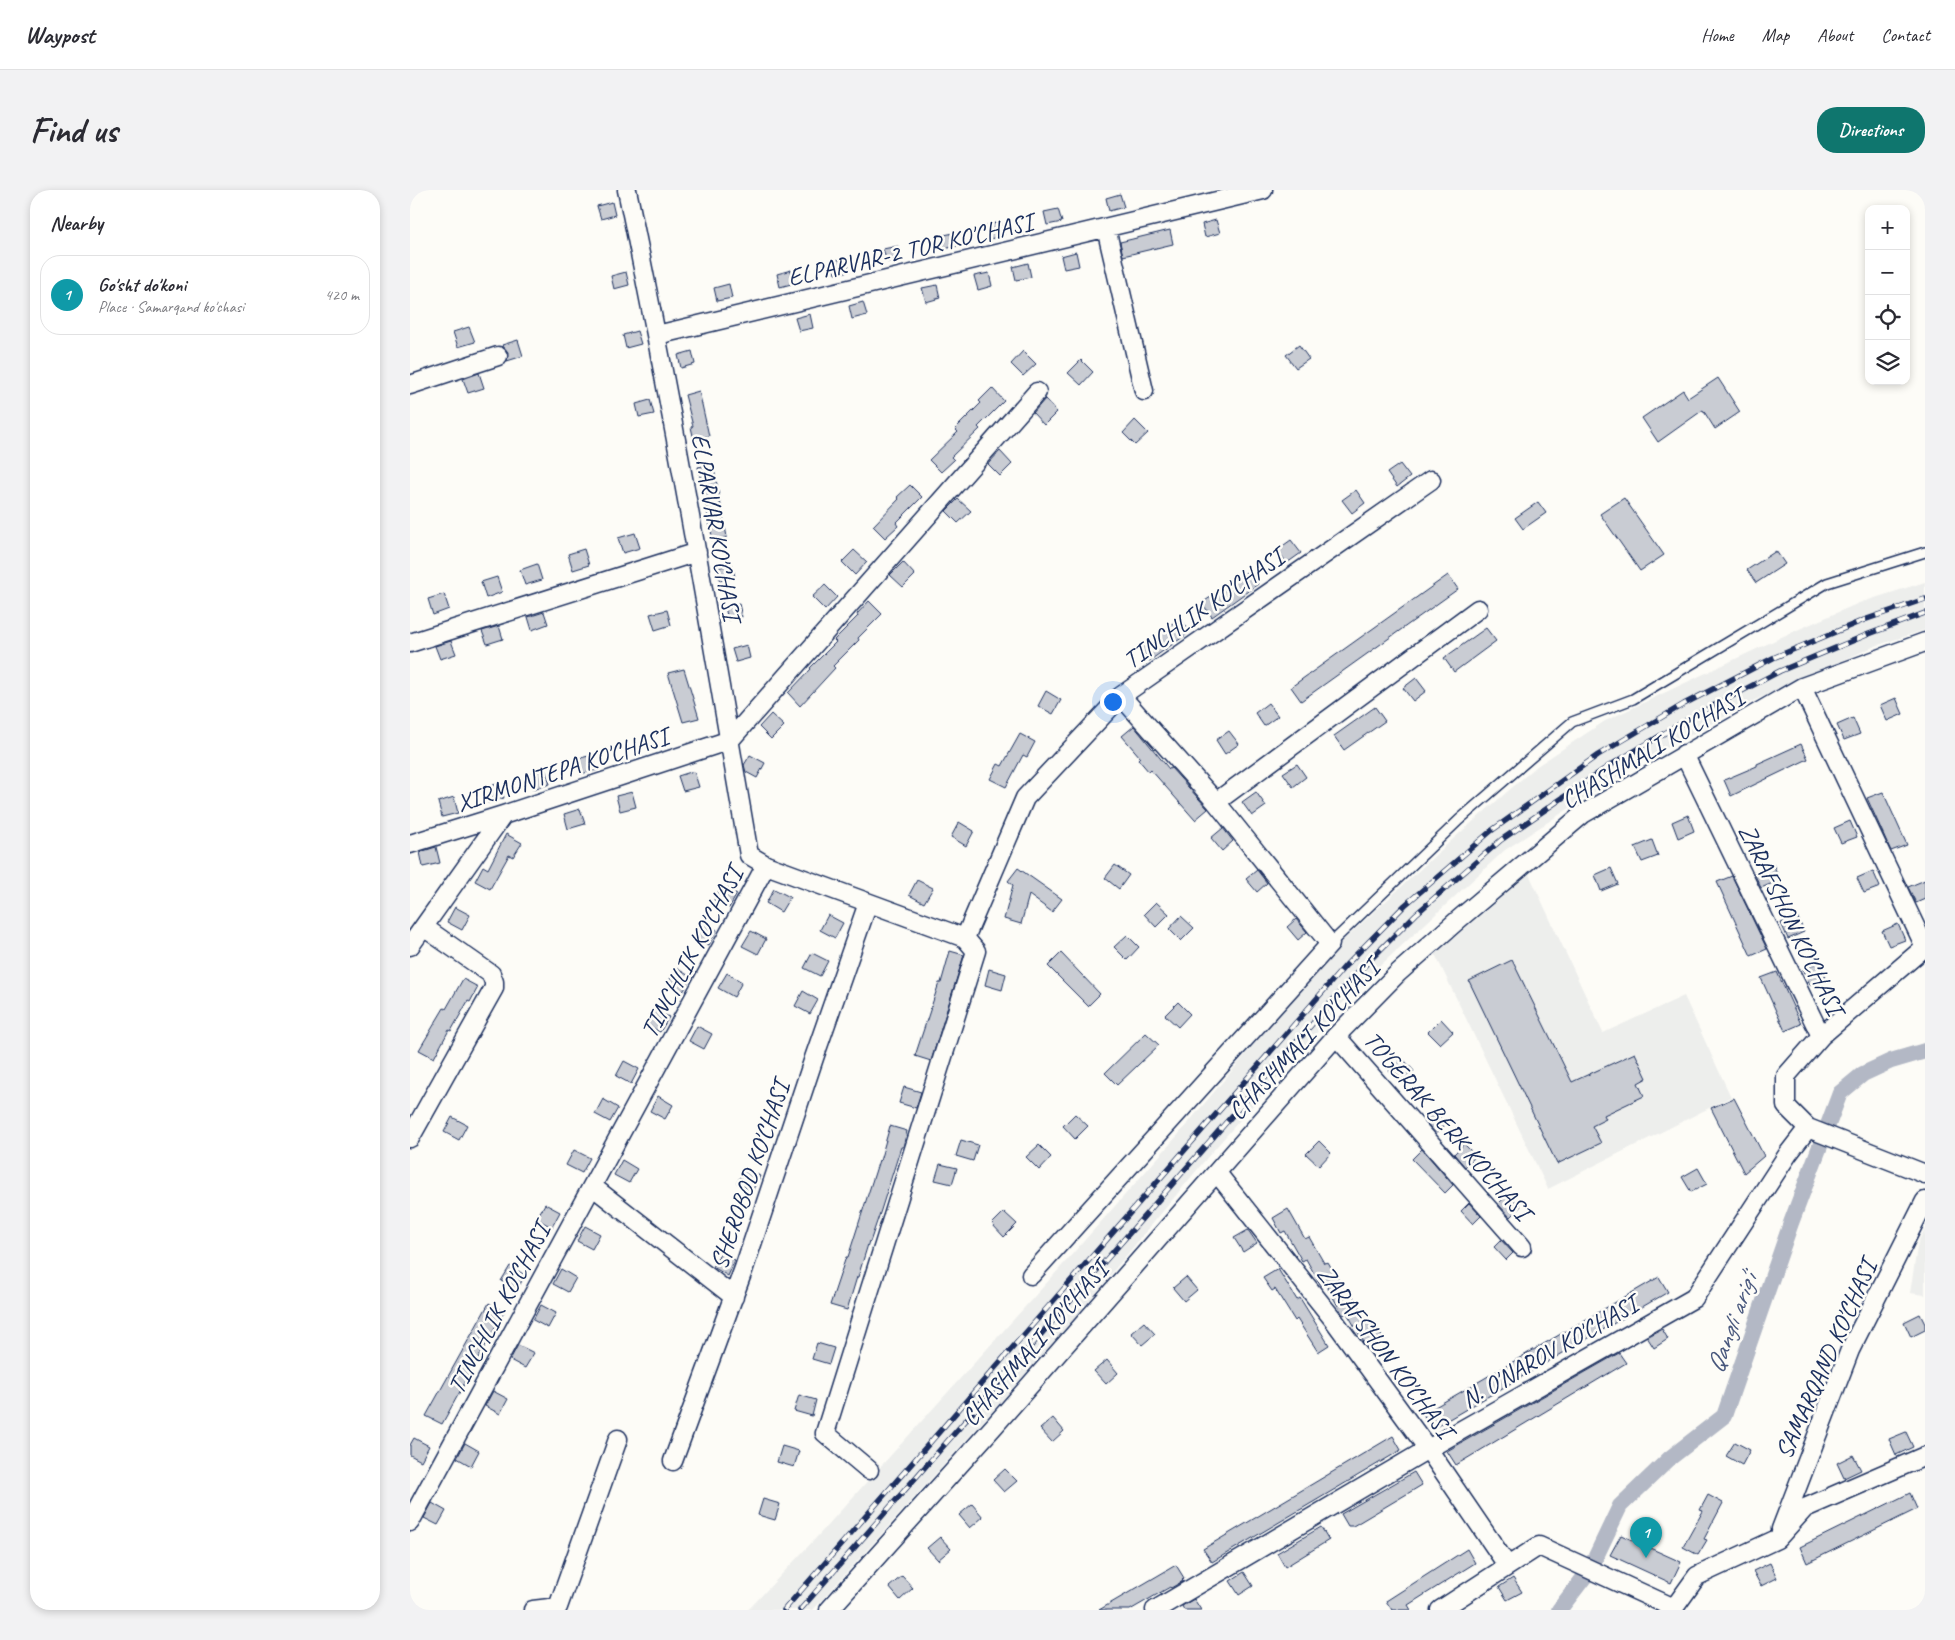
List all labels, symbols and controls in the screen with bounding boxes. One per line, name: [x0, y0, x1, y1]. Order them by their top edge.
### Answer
text: Waypost: [25, 20, 95, 50]
text: Home: [1701, 24, 1734, 46]
text: Map: [1762, 24, 1789, 46]
text: About: [1817, 24, 1853, 46]
text: Contact: [1881, 24, 1930, 46]
button: Directions: [1817, 107, 1925, 153]
text: Find us: [30, 108, 117, 153]
street label: ELPARVAR-2 TOR KO'CHASI: [785, 205, 1041, 294]
map controls: [1865, 205, 1910, 385]
button: +: [1865, 205, 1910, 250]
text: Nearby: [50, 210, 103, 236]
button: −: [1865, 250, 1910, 295]
text: Go'sht do'koni: [98, 273, 186, 297]
text: 1: [63, 285, 71, 305]
text: 420 m: [325, 285, 359, 305]
button: locate: [1865, 295, 1910, 340]
text: Place · Samarqand ko'chasi: [98, 297, 244, 317]
button: layers: [1865, 340, 1910, 385]
street label: ELPARVAR KO'CHASI: [684, 431, 749, 628]
street label: TINCHLIK KO'CHASI: [1117, 539, 1294, 676]
street label: CHASHMALI KO'CHASI: [1555, 679, 1754, 816]
your location: [1100, 689, 1126, 715]
street label: XIRMONTEPA KO'CHASI: [452, 719, 677, 819]
street label: ZARAFSHON KO'CHASI: [1731, 819, 1853, 1024]
street label: TINCHLIK KO'CHASI: [633, 857, 753, 1043]
street label: CHASHMALI KO'CHASI: [1221, 949, 1390, 1127]
street label: TO'GERAK BERK KO'CHASI: [1356, 1024, 1541, 1231]
street label: SHEROBOD KO'CHASI: [703, 1072, 799, 1274]
street label: TINCHLIK KO'CHASI: [440, 1213, 560, 1399]
street label: CHASHMALI KO'CHASI: [954, 1251, 1118, 1433]
street label: SAMARQAND KO'CHASI: [1768, 1251, 1886, 1464]
street label: ZARAFSHON KO'CHASI: [1310, 1259, 1464, 1448]
water label: Qangli arig'i: [1698, 1263, 1767, 1377]
street label: N. O'NAROV KO'CHASI: [1455, 1286, 1648, 1415]
pin: 1: [1630, 1517, 1662, 1558]

